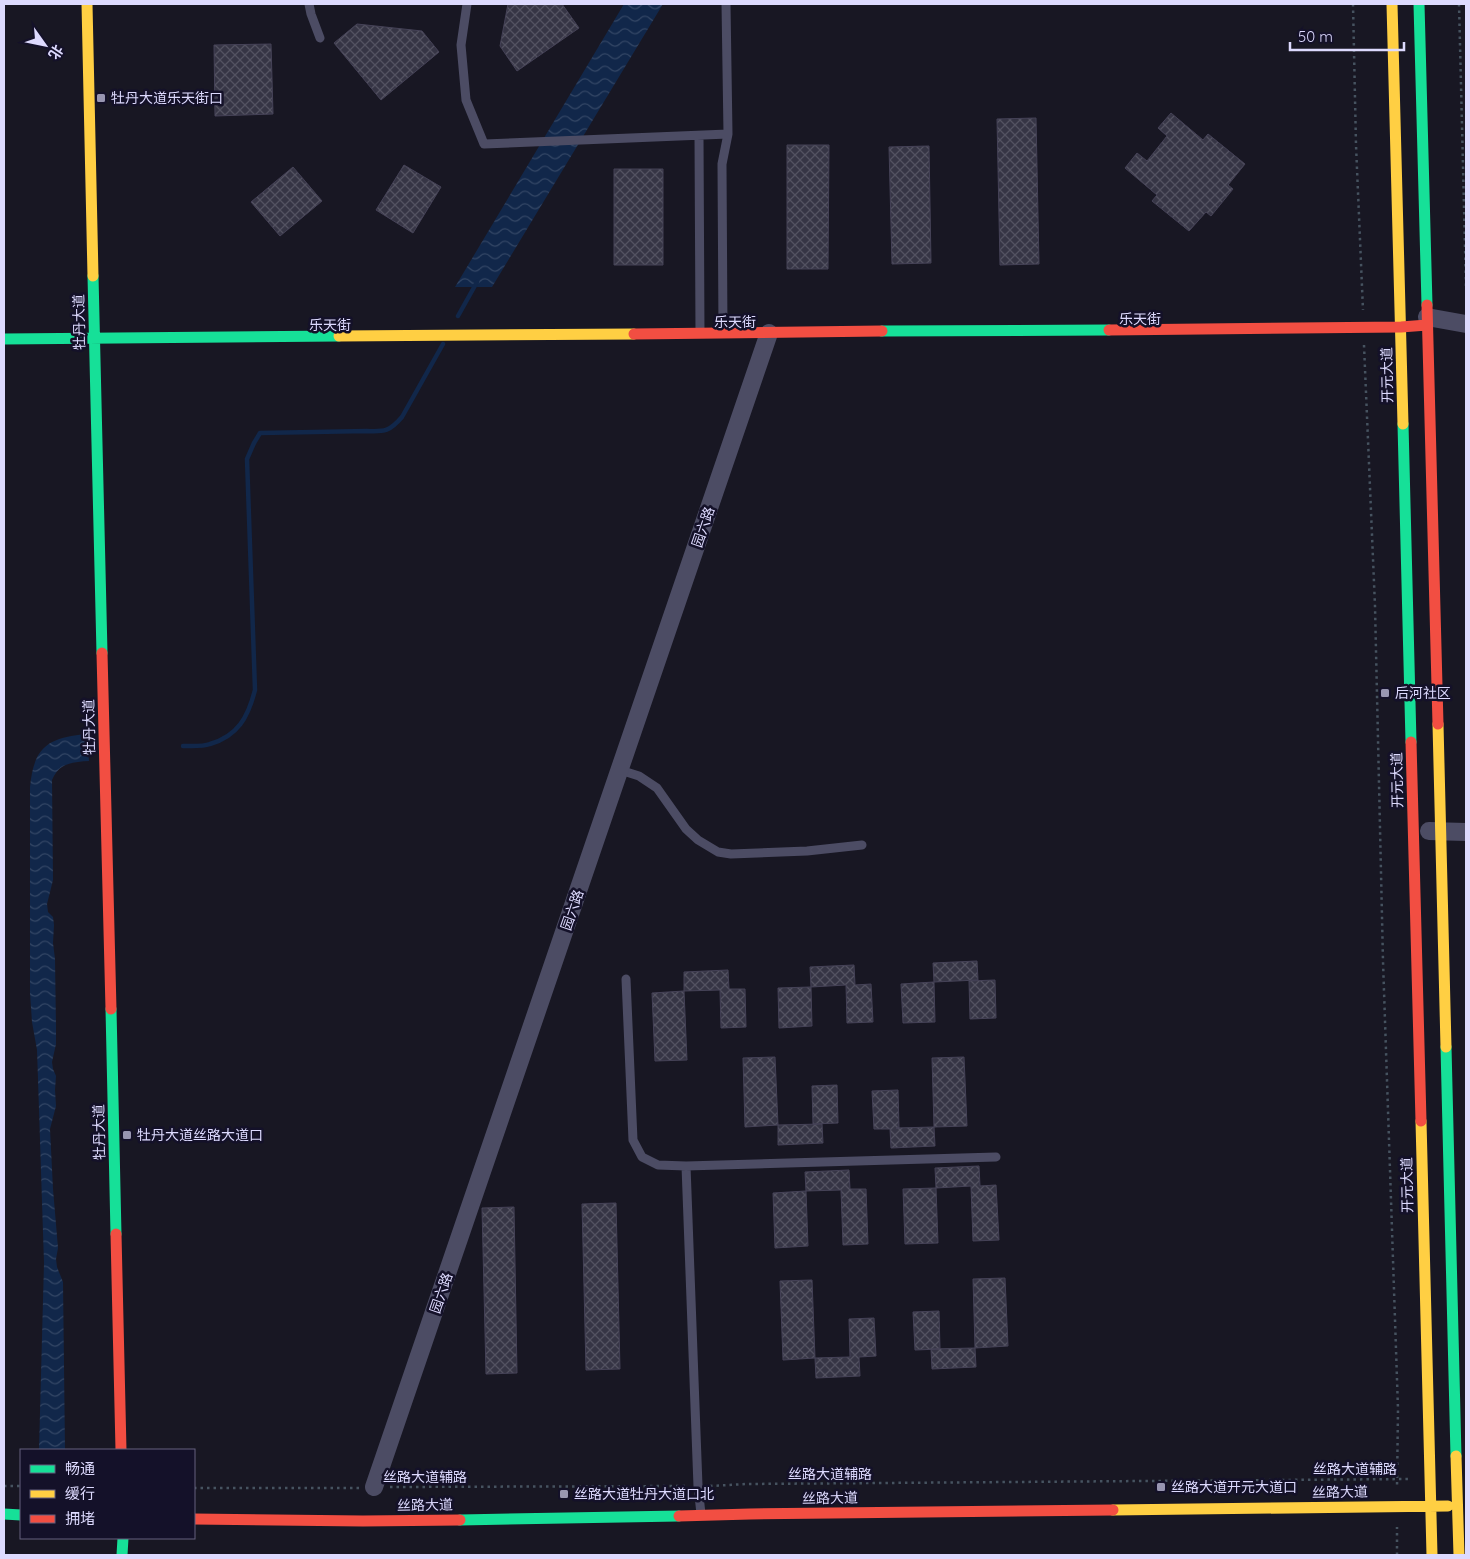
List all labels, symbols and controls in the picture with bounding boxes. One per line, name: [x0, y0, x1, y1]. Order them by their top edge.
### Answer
north arrow: [20, 20, 70, 70]
scale bar: [1290, 20, 1404, 52]
text: 50 m: [1298, 27, 1333, 46]
text: 北: [45, 41, 67, 63]
place label: 牡丹大道乐天街口: [111, 89, 223, 107]
marker: 牡丹大道乐天街口: [95, 92, 107, 104]
street label: 牡丹大道: [70, 294, 88, 350]
street label: 乐天街: [1119, 310, 1161, 328]
street label: 乐天街: [714, 313, 756, 331]
street label: 乐天街: [309, 316, 351, 334]
street label: 开元大道: [1378, 347, 1396, 403]
street label: 园六路: [688, 504, 718, 550]
place label: 后河社区: [1395, 684, 1451, 702]
marker: 后河社区: [1379, 687, 1391, 699]
street label: 牡丹大道: [80, 699, 98, 755]
street label: 开元大道: [1388, 752, 1406, 808]
street label: 园六路: [557, 887, 587, 933]
street label: 牡丹大道: [90, 1104, 108, 1160]
place label: 牡丹大道丝路大道口: [137, 1126, 263, 1144]
marker: 牡丹大道丝路大道口: [121, 1129, 133, 1141]
street label: 开元大道: [1398, 1157, 1416, 1213]
street label: 园六路: [426, 1270, 456, 1316]
legend: [20, 1449, 195, 1539]
text: 畅通: [65, 1459, 95, 1478]
street label: 丝路大道辅路: [1313, 1460, 1397, 1478]
street label: 丝路大道辅路: [788, 1465, 872, 1483]
street label: 丝路大道辅路: [383, 1468, 467, 1486]
place label: 丝路大道开元大道口: [1171, 1478, 1297, 1496]
marker: 丝路大道开元大道口: [1155, 1481, 1167, 1493]
street label: 丝路大道: [1312, 1483, 1368, 1501]
text: 缓行: [65, 1484, 95, 1503]
place label: 丝路大道牡丹大道口北: [574, 1485, 714, 1503]
marker: 丝路大道牡丹大道口北: [558, 1488, 570, 1500]
street label: 丝路大道: [802, 1489, 858, 1507]
street label: 丝路大道: [397, 1496, 453, 1514]
text: 拥堵: [65, 1509, 95, 1528]

